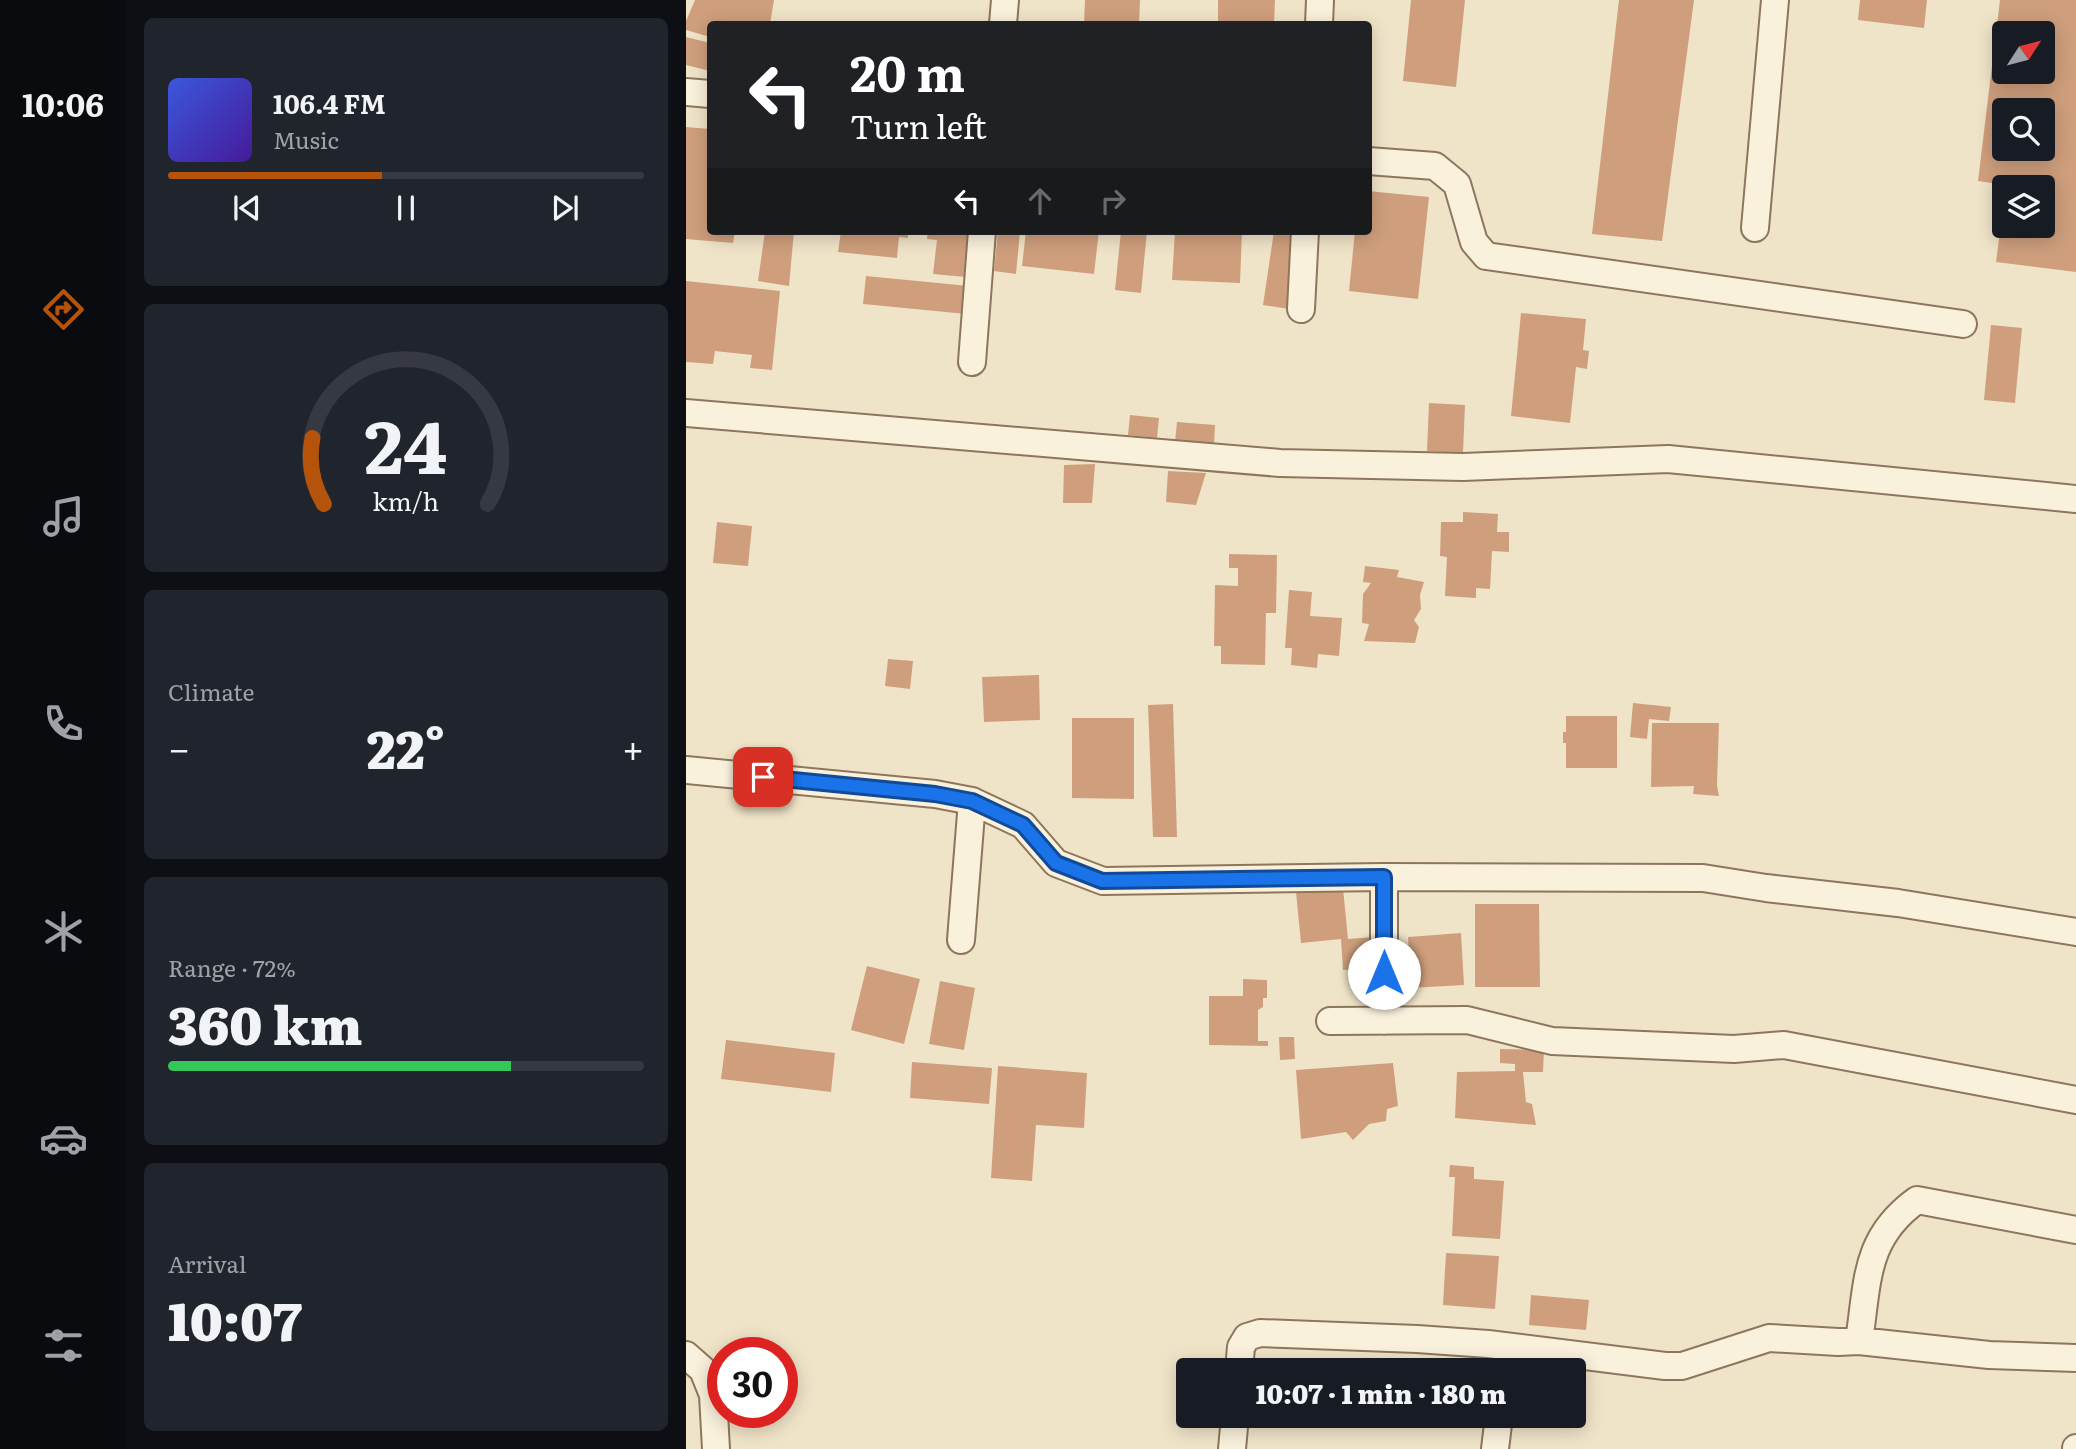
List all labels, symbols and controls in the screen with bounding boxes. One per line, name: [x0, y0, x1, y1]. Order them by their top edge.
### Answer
north arrow: [1992, 21, 2054, 84]
map controls: [1992, 21, 2055, 238]
text: 20 m: [850, 34, 965, 107]
icon: left: [735, 49, 826, 140]
text: 10:06: [22, 79, 104, 127]
text: 106.4 FM: [273, 83, 386, 122]
button: search: [1992, 98, 2055, 161]
text: Turn left: [850, 101, 987, 149]
text: Music: [273, 122, 339, 156]
button: layers: [1992, 175, 2055, 238]
icon: left: [948, 182, 986, 220]
icon: ahead: [1021, 182, 1059, 220]
icon: right: [1094, 182, 1132, 220]
icon: previous: [228, 189, 266, 227]
icon: pause: [387, 189, 425, 227]
icon: next: [546, 189, 584, 227]
icon: directions: [39, 285, 88, 334]
text: 24: [365, 389, 448, 497]
text: km/h: [373, 482, 439, 519]
icon: music: [39, 492, 88, 541]
text: Climate: [168, 674, 254, 708]
icon: phone: [39, 699, 88, 748]
text: 22°: [367, 708, 445, 785]
text: −: [168, 718, 190, 775]
text: +: [622, 718, 644, 775]
pin: [733, 747, 793, 807]
icon: arrive: [744, 758, 782, 796]
icon: climate: [39, 907, 88, 956]
position arrow: [1347, 936, 1421, 1010]
text: Range · 72%: [168, 950, 296, 984]
text: 360 km: [168, 984, 362, 1061]
icon: car: [39, 1114, 88, 1163]
text: Arrival: [168, 1246, 247, 1280]
text: 10:07: [168, 1280, 302, 1357]
icon: filters: [39, 1321, 88, 1370]
speed limit sign: 30: [707, 1337, 798, 1428]
text: 10:07 · 1 min · 180 m: [1256, 1373, 1506, 1412]

